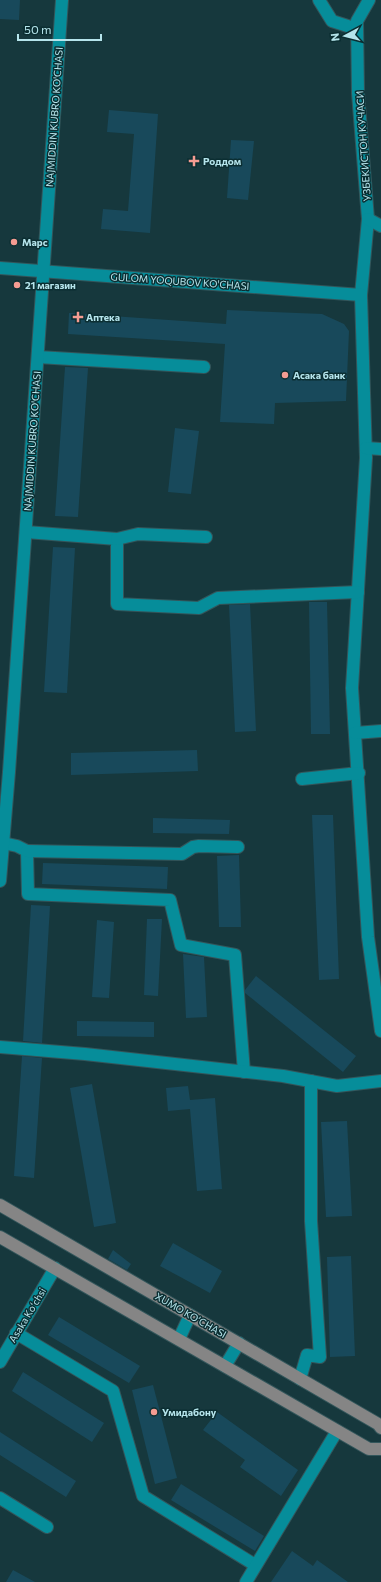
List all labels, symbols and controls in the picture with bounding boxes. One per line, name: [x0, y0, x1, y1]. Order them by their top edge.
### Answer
scale bar: [18, 16, 101, 42]
north arrow: [325, 16, 365, 56]
text: 50 m: [24, 22, 52, 36]
text: N: [328, 32, 342, 42]
street label: NAJMIDDIN KUBRO KO'CHASI: [43, 47, 65, 187]
street label: УЗБЕКИСТОН КУЧАСИ: [353, 90, 373, 202]
marker: Роддом: [188, 155, 200, 167]
place label: Роддом: [203, 155, 242, 167]
place label: Марс: [22, 236, 48, 248]
marker: Марс: [9, 237, 19, 247]
street label: GULOM YOQUBOV KO'CHASI: [110, 270, 250, 292]
place label: 21 магазин: [25, 279, 76, 291]
marker: 21 магазин: [12, 280, 22, 290]
place label: Аптека: [86, 311, 120, 323]
marker: Аптека: [73, 312, 83, 322]
place label: Асака банк: [293, 369, 346, 381]
marker: Асака банк: [280, 370, 290, 380]
street label: NAJMIDDIN KUBRO KO'CHASI: [21, 371, 43, 511]
street label: Asaka Koʻchsi: [6, 1285, 48, 1345]
street label: XUMO KO’CHASI: [153, 1290, 229, 1340]
place label: Умидабону: [162, 1406, 217, 1418]
marker: Умидабону: [149, 1407, 159, 1417]

